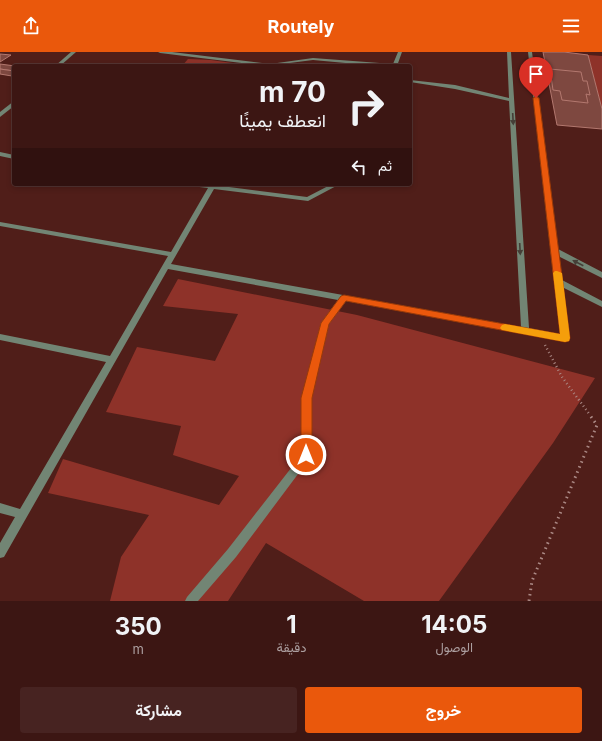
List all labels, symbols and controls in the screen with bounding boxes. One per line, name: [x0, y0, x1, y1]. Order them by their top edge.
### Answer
icon: share: [20, 15, 42, 37]
icon: menu: [560, 15, 582, 37]
text: Routely: [268, 16, 334, 37]
pin: [519, 57, 553, 98]
icon: arrive: [525, 63, 547, 85]
text: 70 m: [259, 75, 326, 109]
icon: right: [340, 80, 392, 132]
text: انعطف يمينًا: [239, 110, 326, 131]
one-way arrow: [510, 113, 516, 126]
icon: left: [348, 156, 370, 178]
text: ثم: [378, 156, 392, 175]
one-way arrow: [517, 243, 524, 255]
one-way arrow: [573, 260, 584, 266]
position arrow: [285, 434, 327, 476]
text: 1: [286, 610, 297, 639]
text: 14:05: [421, 610, 487, 639]
text: 350: [115, 612, 162, 641]
text: دقيقة: [276, 639, 307, 655]
text: الوصول: [435, 639, 473, 655]
text: m: [133, 641, 144, 657]
button: مشاركة: [20, 687, 297, 733]
button: خروج: [305, 687, 582, 733]

